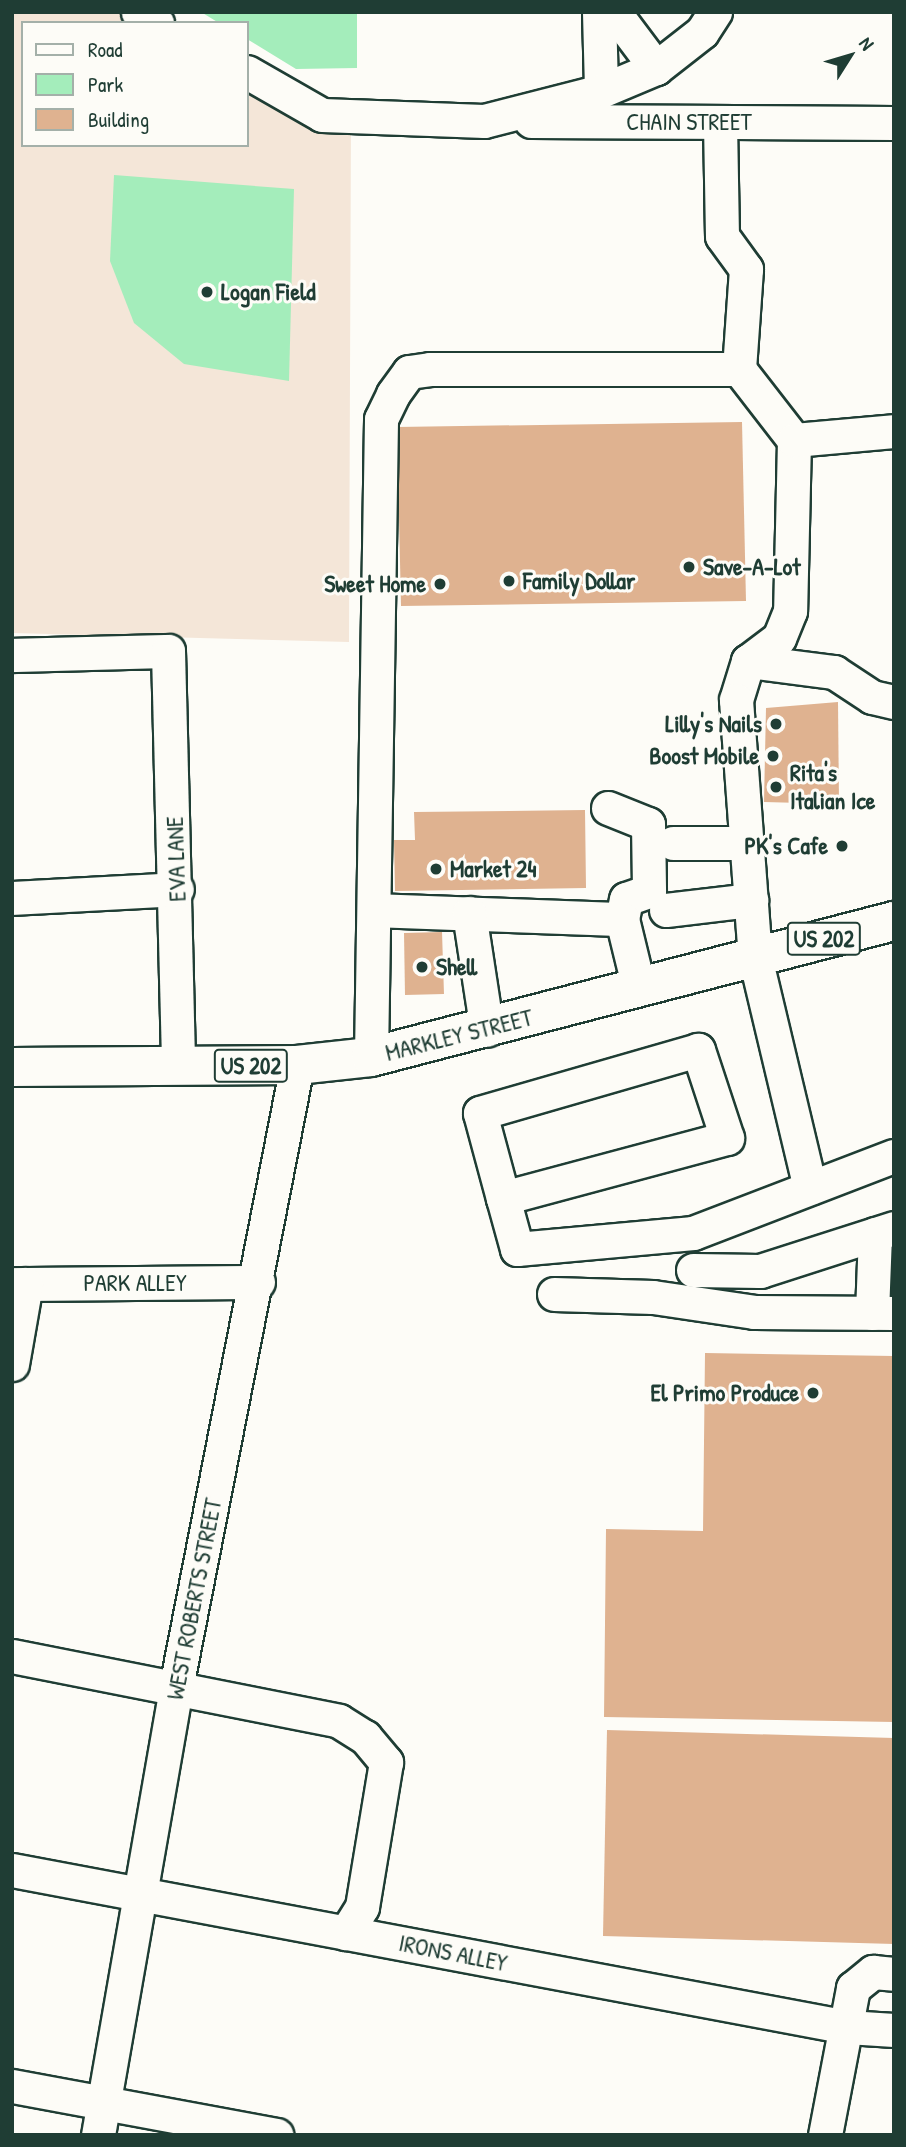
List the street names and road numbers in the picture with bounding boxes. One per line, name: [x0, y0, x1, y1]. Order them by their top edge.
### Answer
street label: CHAIN STREET: [626, 108, 752, 136]
street label: EVA LANE: [160, 816, 192, 902]
road number: US 202: [786, 920, 862, 958]
street label: MARKLEY STREET: [382, 1003, 536, 1067]
road number: US 202: [212, 1046, 290, 1086]
street label: PARK ALLEY: [83, 1269, 187, 1297]
street label: WEST ROBERTS STREET: [160, 1496, 228, 1702]
street label: IRONS ALLEY: [396, 1928, 510, 1978]

